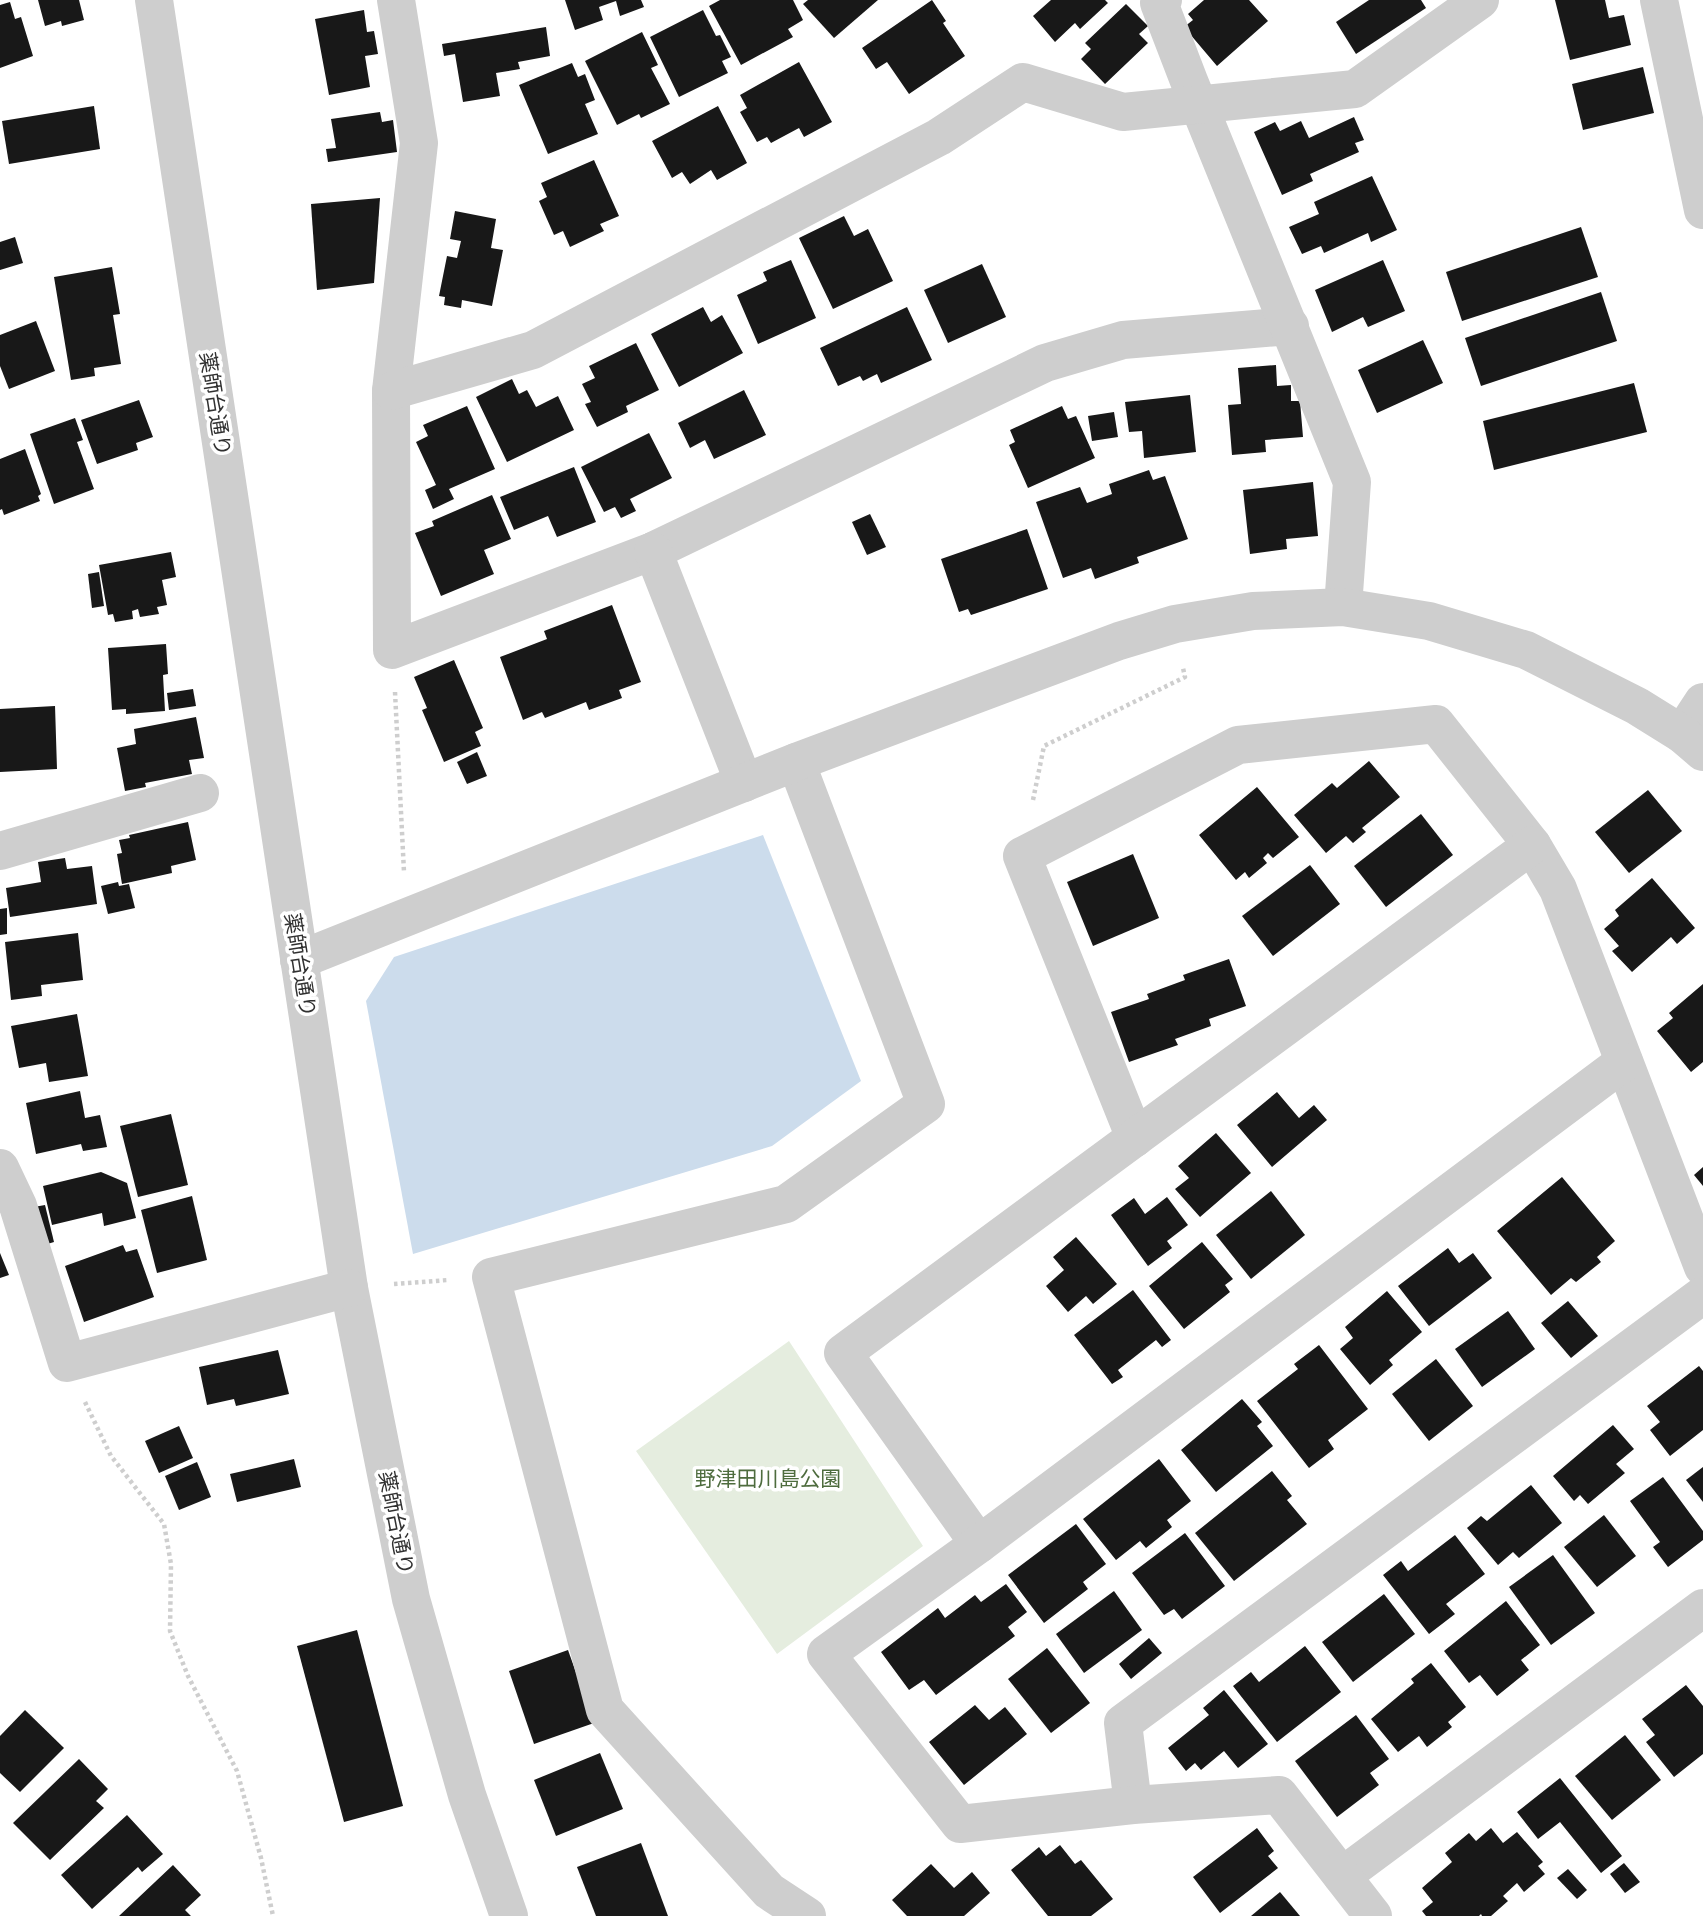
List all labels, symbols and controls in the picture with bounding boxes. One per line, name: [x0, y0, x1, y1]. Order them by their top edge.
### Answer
street label: 薬師台通り: [195, 350, 236, 458]
street label: 薬師台通り: [280, 911, 321, 1019]
park label: 野津田川島公園: [695, 1466, 842, 1491]
street label: 薬師台通り: [374, 1469, 419, 1577]

